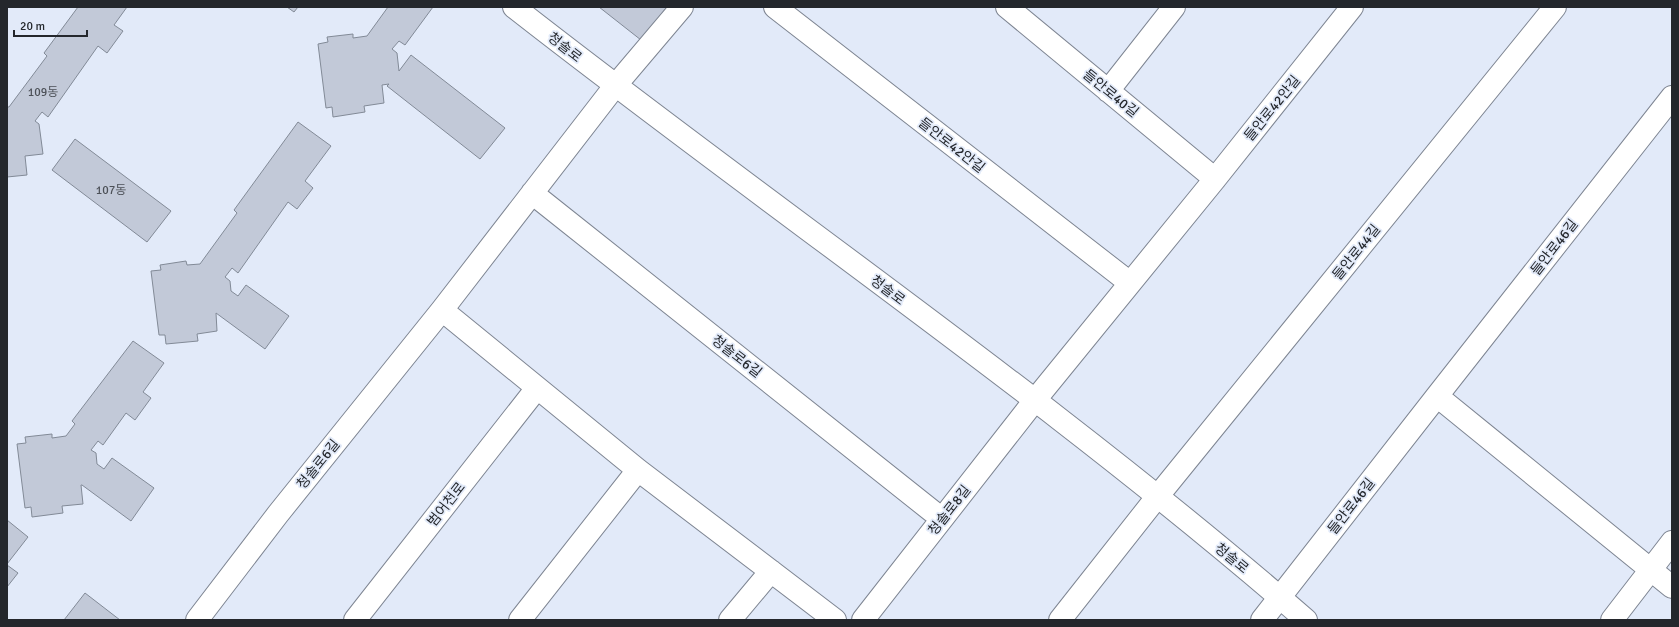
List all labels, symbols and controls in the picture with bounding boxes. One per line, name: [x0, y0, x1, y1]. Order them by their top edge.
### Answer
scale bar: [14, 12, 87, 38]
text: 20 m: [20, 19, 45, 34]
street label: 청솔로: [544, 29, 585, 66]
street label: 들안로40길: [1079, 66, 1142, 121]
street label: 들안로42안길: [1241, 72, 1304, 145]
house number: 109동: [28, 85, 58, 100]
street label: 들안로42안길: [915, 114, 988, 177]
house number: 107동: [96, 183, 126, 198]
street label: 들안로46길: [1527, 216, 1582, 279]
street label: 들안로44길: [1329, 221, 1384, 284]
street label: 청솔로: [867, 272, 908, 309]
street label: 청솔로6길: [708, 332, 765, 381]
street label: 청솔로6길: [293, 436, 344, 493]
street label: 들안로46길: [1324, 475, 1379, 538]
street label: 범어천로: [424, 479, 469, 530]
street label: 청솔로8길: [925, 482, 974, 539]
street label: 청솔로: [1211, 540, 1252, 577]

